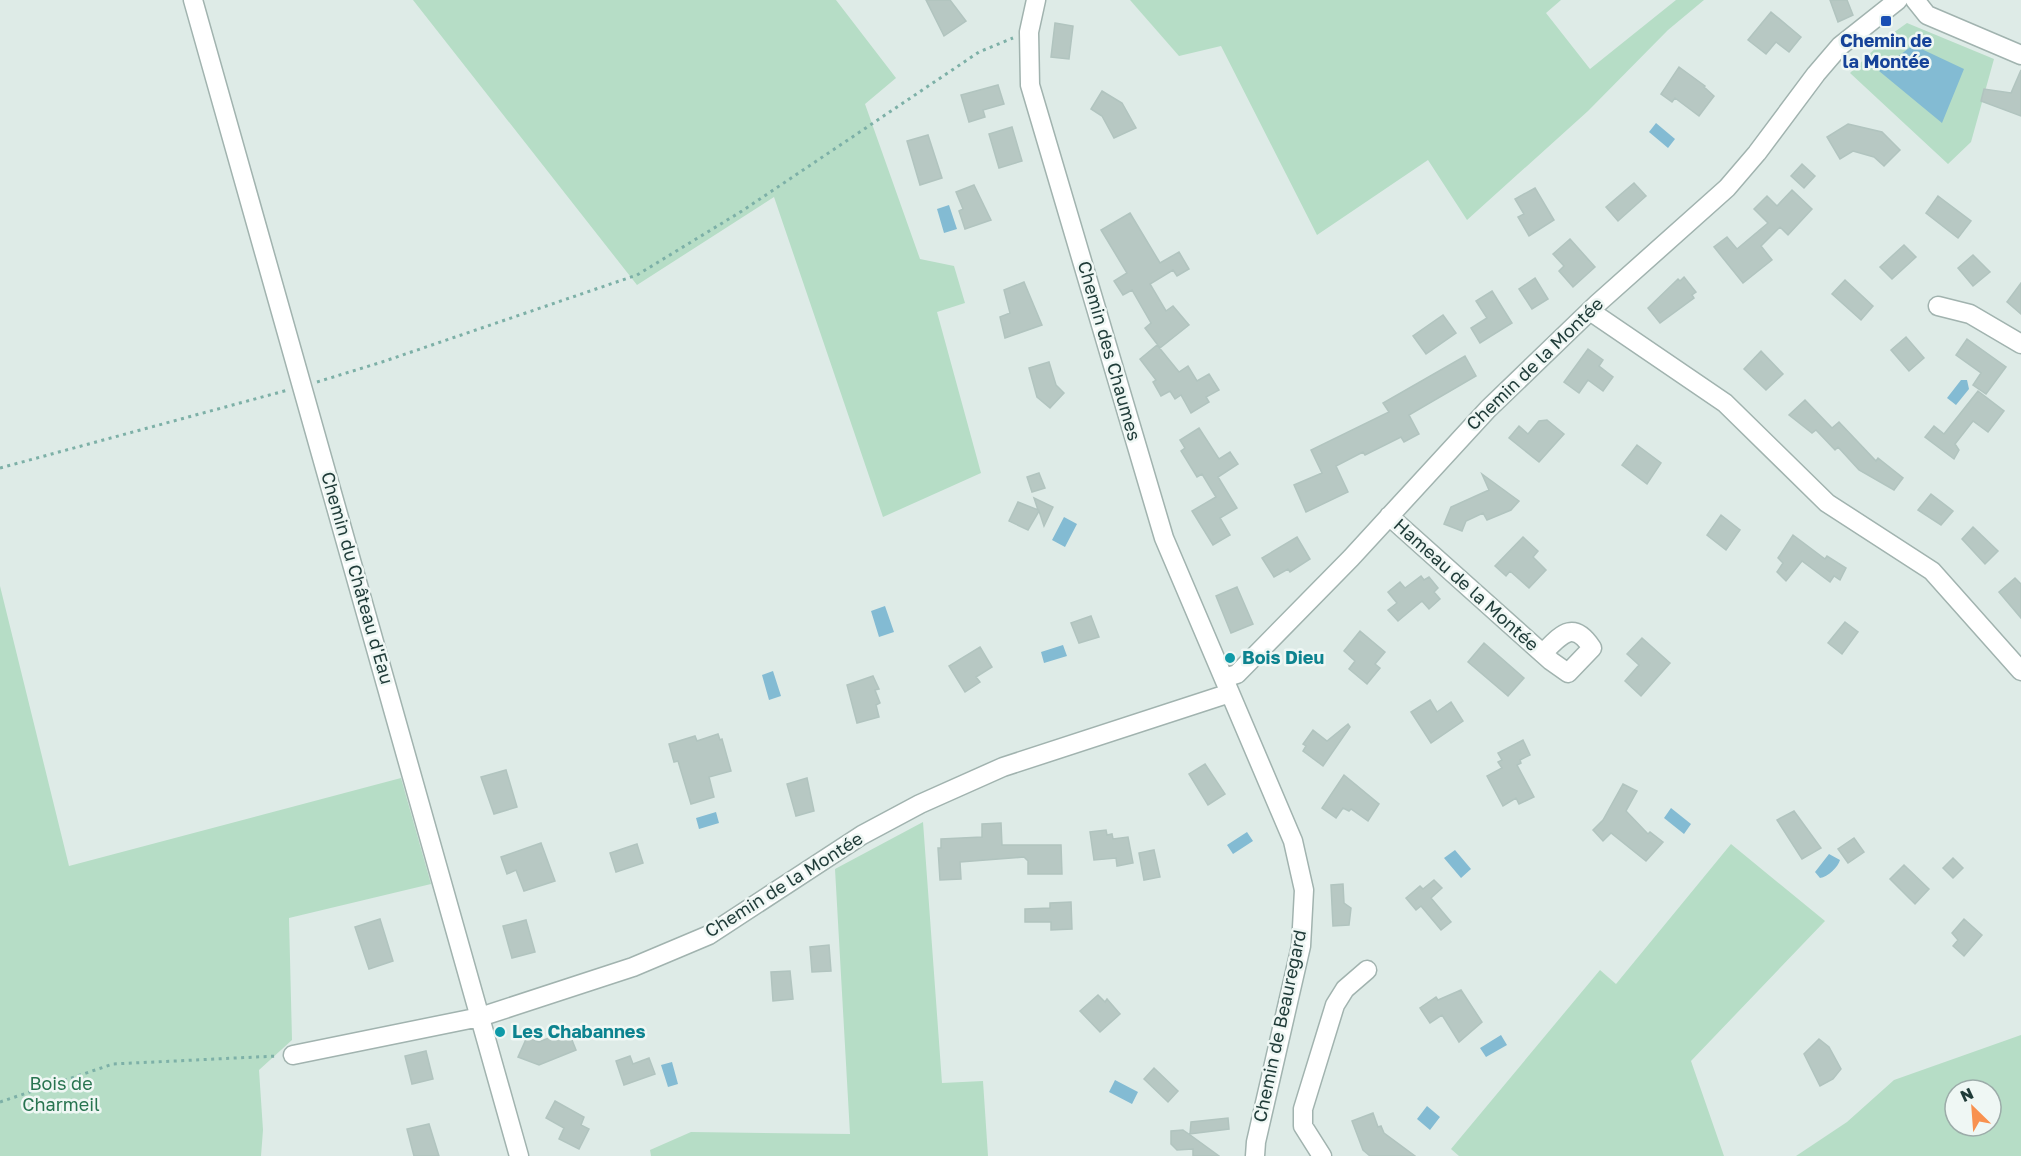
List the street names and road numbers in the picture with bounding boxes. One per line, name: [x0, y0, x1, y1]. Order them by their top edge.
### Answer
street label: Chemin des Chaumes: [1074, 258, 1146, 443]
street label: Chemin de la Montée: [1461, 292, 1607, 434]
street label: Chemin du Château d'Eau: [317, 469, 399, 686]
street label: Hameau de la Montée: [1390, 513, 1544, 655]
street label: Chemin de la Montée: [701, 827, 866, 942]
street label: Chemin de Beauregard: [1248, 928, 1310, 1124]

